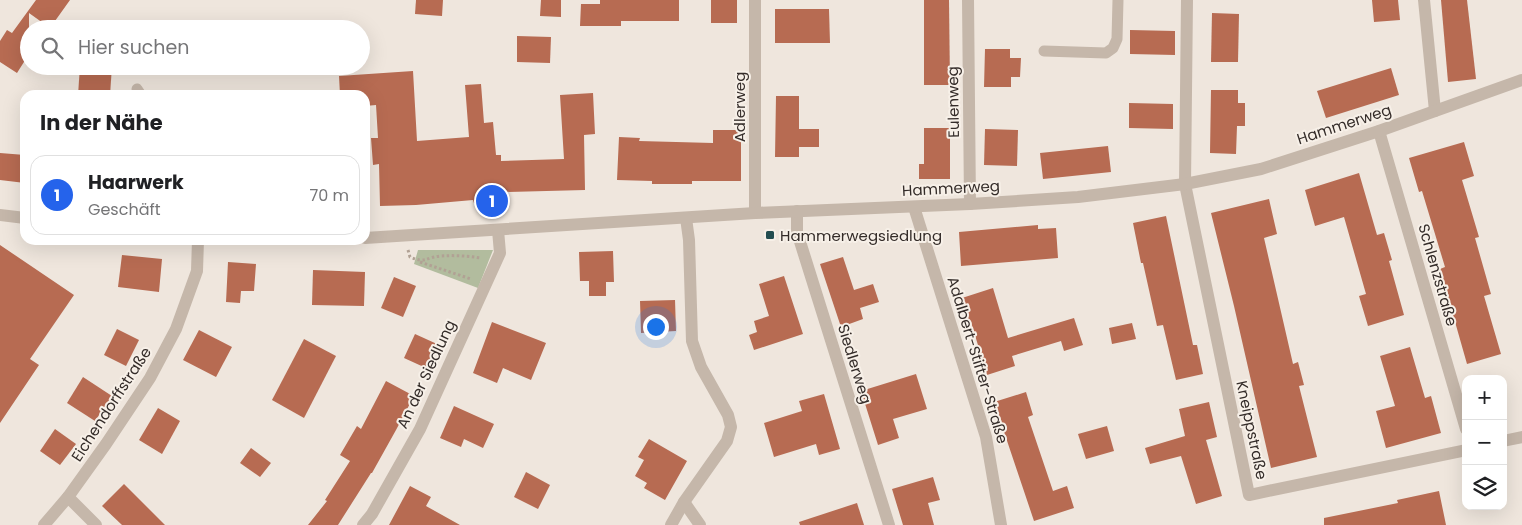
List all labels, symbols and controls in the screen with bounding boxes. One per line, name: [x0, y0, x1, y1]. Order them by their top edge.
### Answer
search box: [20, 20, 370, 75]
icon: search: [38, 34, 66, 62]
text: Hier suchen: [78, 34, 189, 61]
street label: Eulenweg: [942, 66, 964, 138]
street label: Adlerweg: [729, 72, 750, 142]
street label: Hammerweg: [1294, 99, 1394, 149]
text: In der Nähe: [40, 108, 163, 137]
text: Haarwerk: [88, 169, 184, 196]
street label: Hammerweg: [901, 175, 1001, 201]
pin: 1: [476, 182, 508, 220]
text: 1: [54, 184, 60, 207]
text: 70 m: [309, 184, 349, 207]
text: Geschäft: [88, 198, 161, 221]
street label: Schlenzstraße: [1413, 221, 1463, 329]
place label: Hammerwegsiedlung: [780, 225, 942, 246]
marker: Hammerwegsiedlung: [764, 229, 776, 241]
street label: Adalbert-Stifter-Straße: [943, 274, 1013, 446]
your location: [643, 314, 669, 340]
street label: An der Siedlung: [392, 316, 460, 432]
street label: Siedlerweg: [833, 322, 877, 406]
street label: Eichendorffstraße: [66, 343, 156, 465]
map controls: [1462, 375, 1507, 510]
button: +: [1462, 375, 1507, 420]
street label: Kneippstraße: [1231, 379, 1273, 481]
button: −: [1462, 420, 1507, 465]
button: layers: [1462, 465, 1507, 510]

